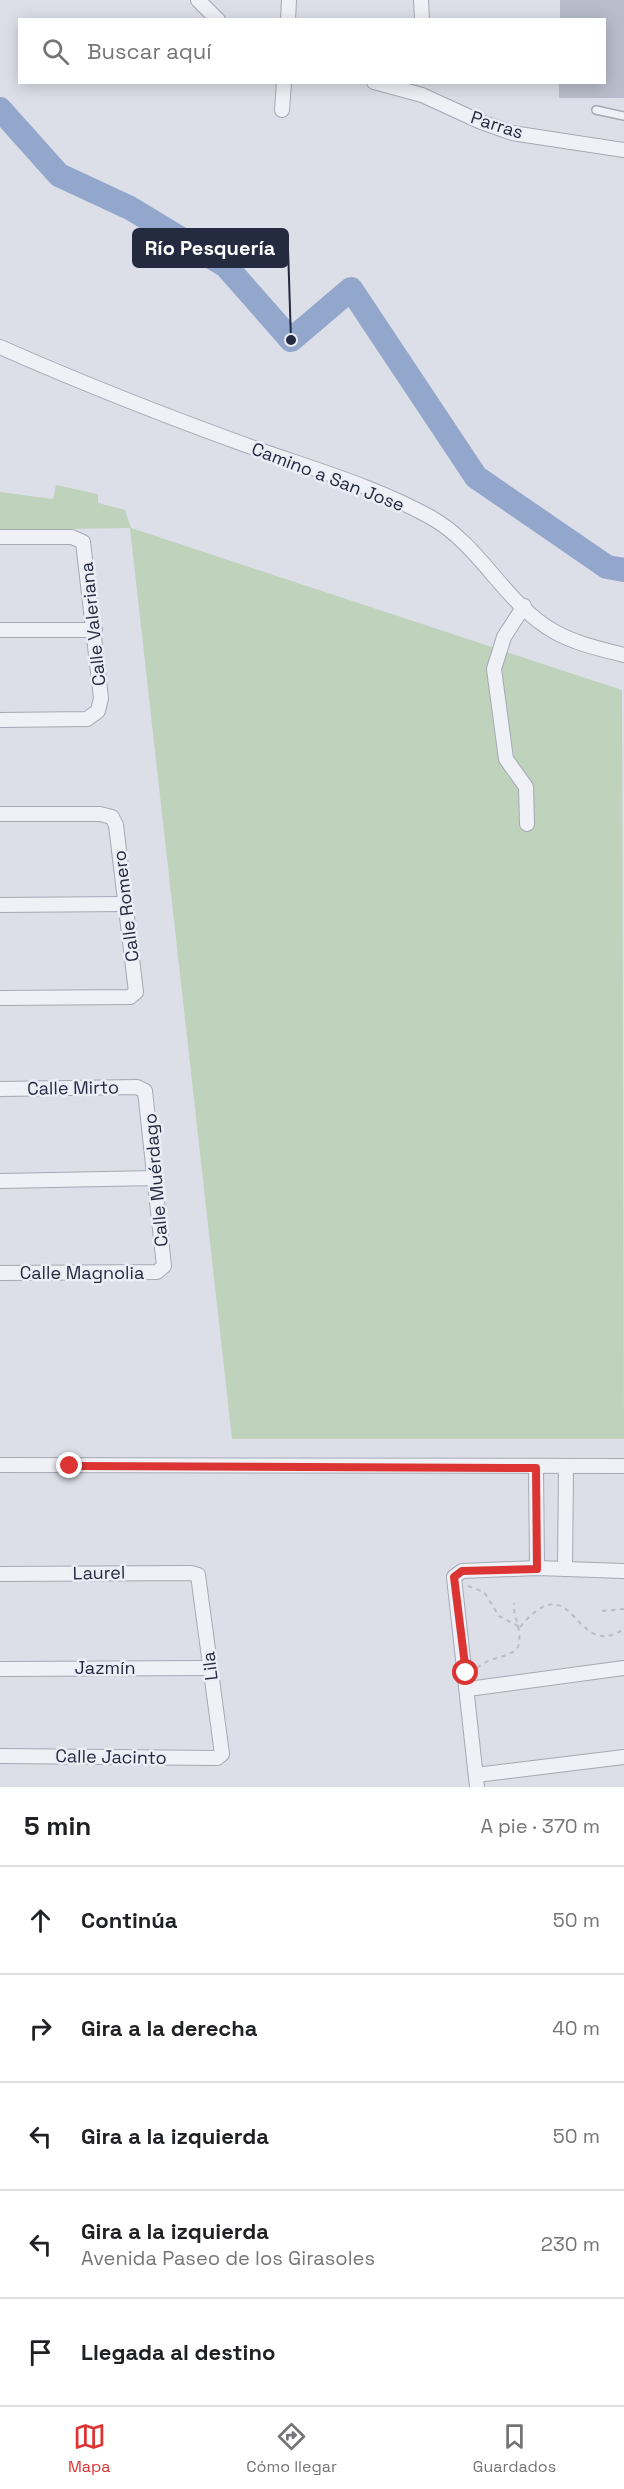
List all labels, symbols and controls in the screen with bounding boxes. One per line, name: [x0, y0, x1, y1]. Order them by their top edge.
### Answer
search box: [18, 18, 606, 84]
icon: search: [39, 35, 72, 68]
text: Buscar aquí: [87, 37, 212, 65]
street label: Parras: [468, 105, 526, 144]
callout: Río Pesquería: [133, 229, 288, 267]
text: Río Pesquería: [145, 235, 276, 261]
street label: Camino a San Jose: [248, 437, 408, 516]
street label: Calle Valeriana: [75, 561, 110, 687]
street label: Calle Romero: [107, 849, 144, 963]
street label: Calle Mirto: [27, 1075, 119, 1100]
street label: Calle Muérdago: [138, 1112, 173, 1248]
street label: Calle Magnolia: [20, 1261, 144, 1284]
route end: [56, 1452, 82, 1478]
street label: Laurel: [73, 1561, 125, 1584]
street label: Lila: [196, 1650, 223, 1682]
street label: Jazmín: [75, 1656, 135, 1679]
route start: [452, 1659, 478, 1685]
street label: Calle Jacinto: [55, 1744, 167, 1769]
text: 5 min: [24, 1809, 91, 1843]
text: A pie · 370 m: [481, 1813, 600, 1839]
icon: ahead: [24, 1904, 57, 1937]
text: Continúa: [81, 1906, 177, 1934]
text: 50 m: [553, 1907, 600, 1933]
icon: right: [24, 2012, 57, 2045]
text: Gira a la derecha: [81, 2014, 258, 2042]
text: 40 m: [552, 2015, 600, 2041]
icon: left: [24, 2120, 57, 2153]
text: Gira a la izquierda: [81, 2122, 269, 2150]
text: 50 m: [553, 2123, 600, 2149]
text: Gira a la izquierda: [81, 2217, 269, 2245]
icon: left: [24, 2228, 57, 2261]
text: 230 m: [541, 2231, 600, 2257]
text: Avenida Paseo de los Girasoles: [81, 2245, 375, 2271]
icon: arrive: [24, 2336, 57, 2369]
text: Llegada al destino: [81, 2338, 275, 2366]
tab: Mapa: [68, 2420, 110, 2477]
tab: Cómo llegar: [246, 2420, 337, 2477]
tab: Guardados: [473, 2420, 556, 2477]

